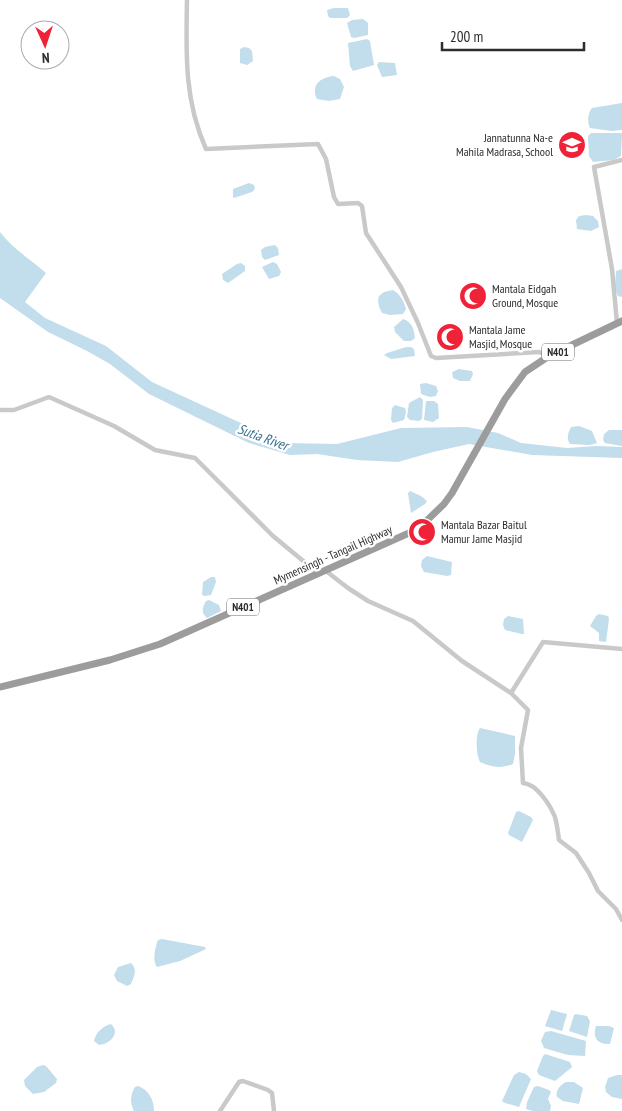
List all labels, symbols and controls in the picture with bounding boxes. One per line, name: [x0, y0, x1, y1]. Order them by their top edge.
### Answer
north arrow: [20, 20, 70, 70]
scale bar: [442, 20, 584, 52]
text: 200 m: [450, 27, 483, 46]
text: N: [41, 49, 50, 67]
place label: Jannatunna Na-e Mahila Madrasa, School: [456, 130, 553, 159]
school or university icon: Jannatunna Na-e Mahila Madrasa, School: [557, 130, 587, 160]
mosque icon: Mantala Eidgah Ground, Mosque: [458, 281, 488, 311]
place label: Mantala Eidgah Ground, Mosque: [492, 281, 558, 310]
mosque icon: Mantala Jame Masjid, Mosque: [435, 322, 465, 352]
place label: Mantala Jame Masjid, Mosque: [469, 322, 532, 351]
road number: N401: [542, 344, 574, 361]
water label: Sutia River: [235, 420, 293, 455]
mosque icon: Mantala Bazar Baitul Mamur Jame Masjid: [407, 517, 437, 547]
place label: Mantala Bazar Baitul Mamur Jame Masjid: [441, 517, 527, 546]
street label: Mymensingh - Tangail Highway: [271, 521, 395, 587]
road number: N401: [227, 598, 259, 616]

